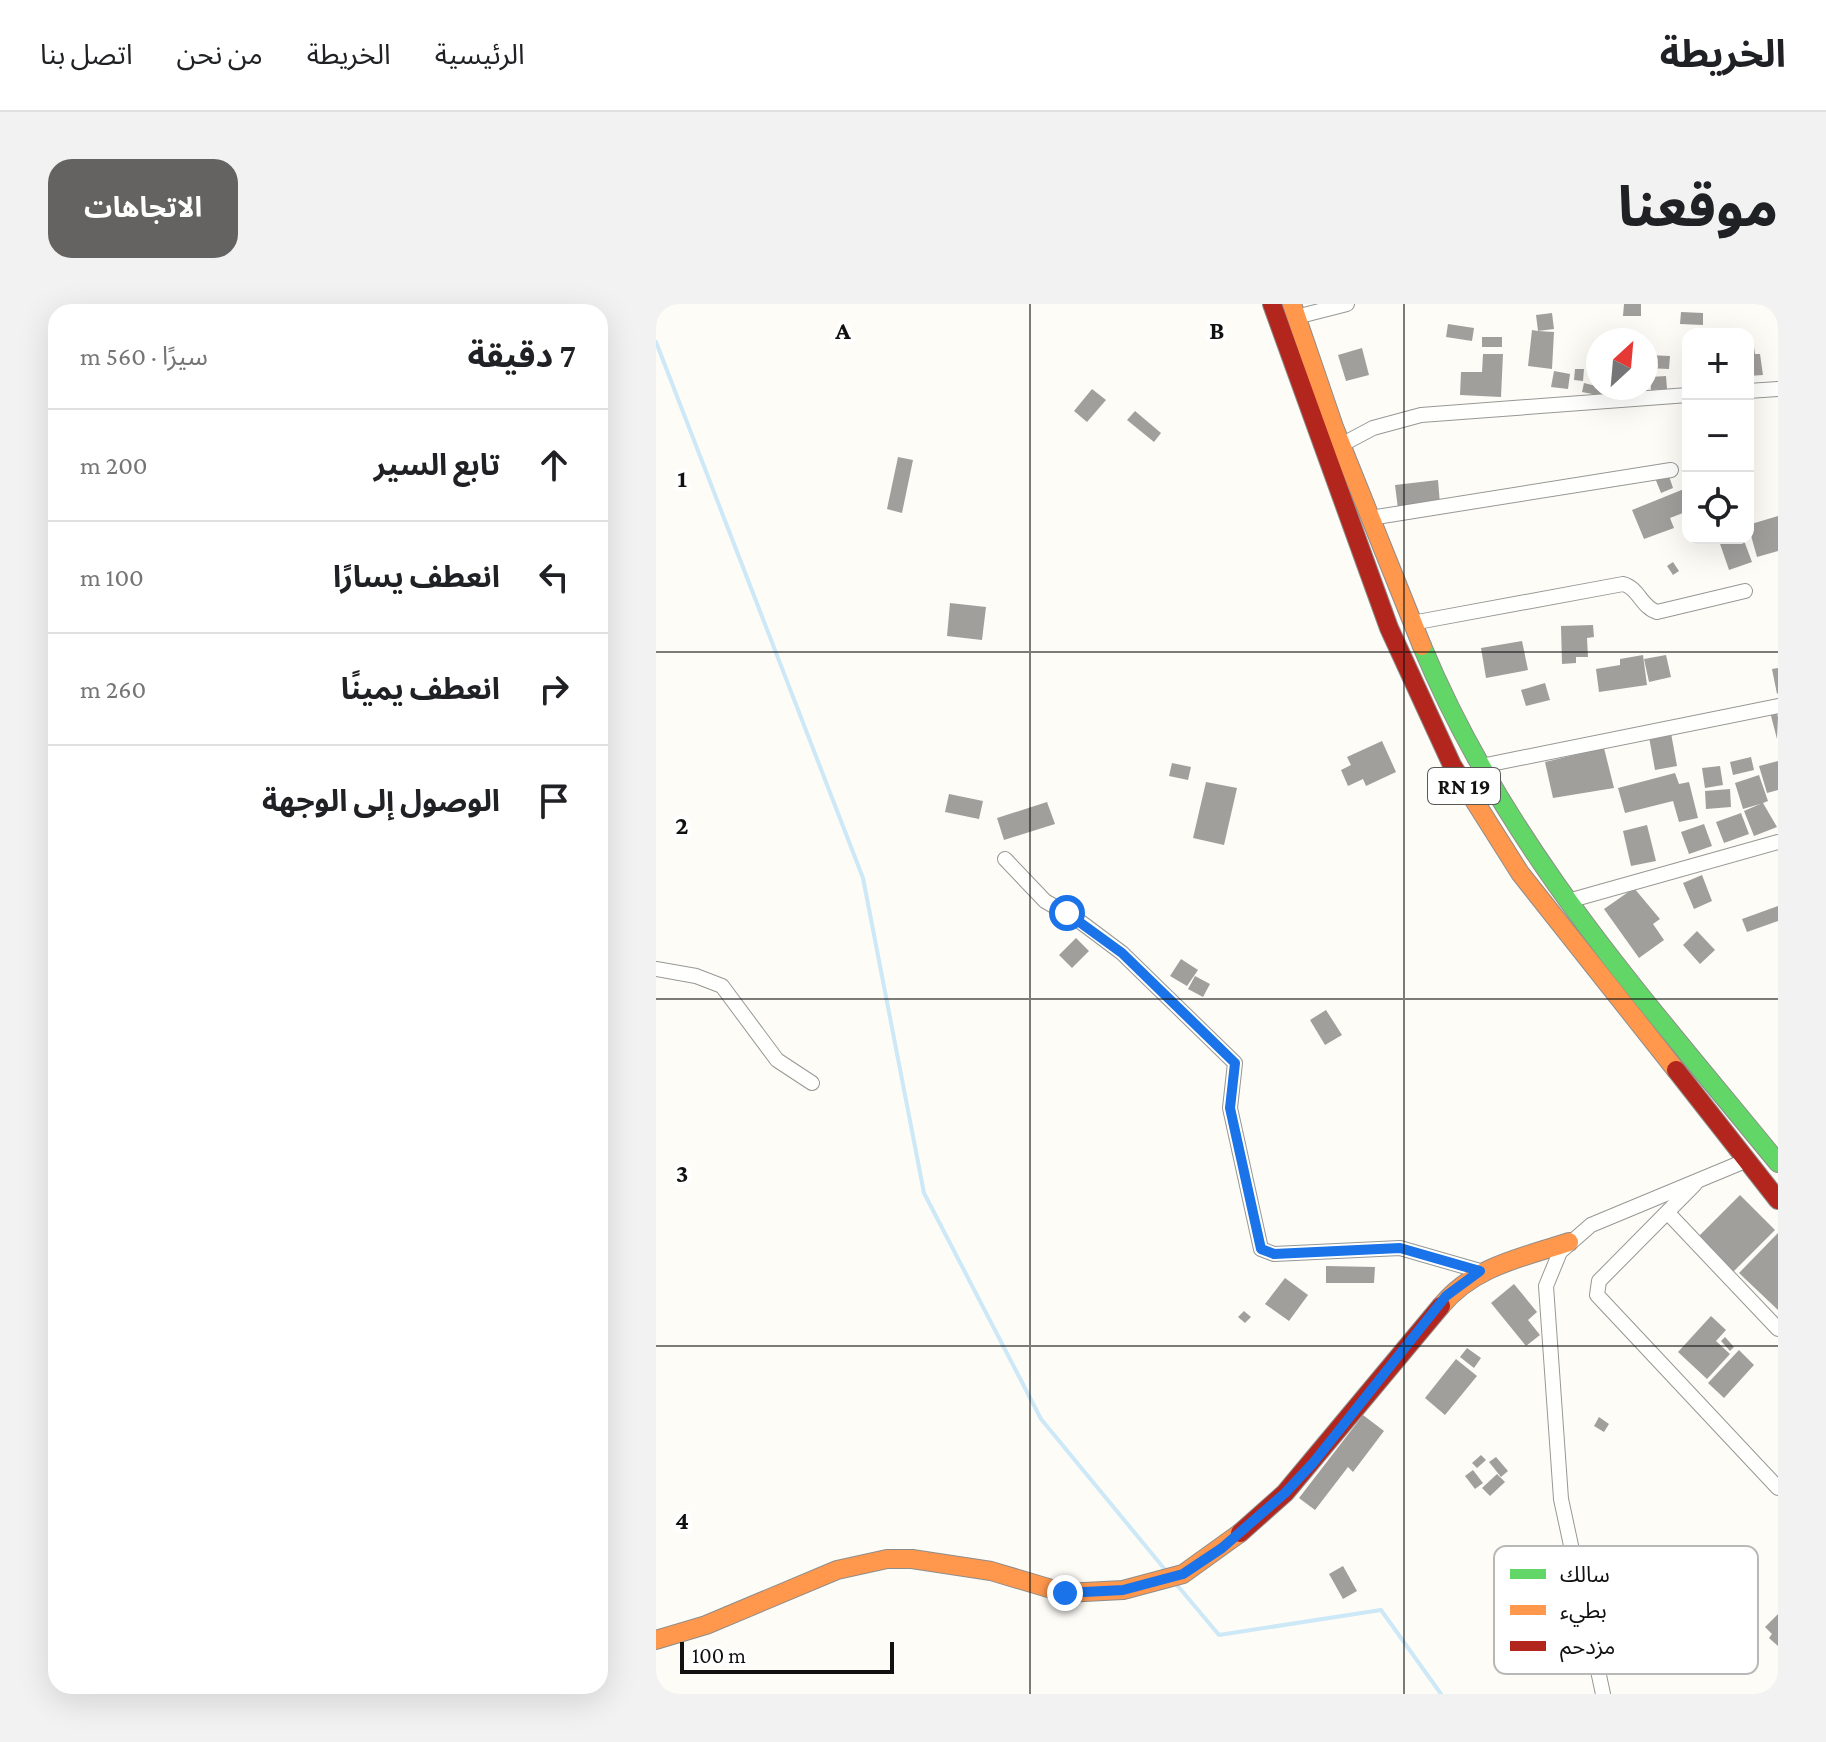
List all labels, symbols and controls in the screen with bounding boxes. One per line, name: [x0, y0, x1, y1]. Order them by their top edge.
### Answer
text: الخريطة: [1660, 33, 1786, 75]
text: اتصل بنا: [40, 39, 133, 70]
text: من نحن: [177, 39, 263, 70]
text: الخريطة: [307, 39, 391, 70]
text: الرئيسية: [435, 39, 525, 70]
button: الاتجاهات: [48, 159, 238, 258]
text: موقعنا: [1618, 176, 1778, 238]
text: A: [834, 316, 851, 345]
text: B: [1209, 316, 1225, 345]
north arrow: [1586, 328, 1658, 400]
map controls: [1682, 328, 1754, 544]
button: +: [1682, 328, 1754, 400]
text: 7 دقيقة: [467, 337, 576, 374]
text: سيرًا · 560 m: [80, 342, 208, 371]
button: −: [1682, 400, 1754, 472]
icon: ahead: [532, 443, 576, 487]
text: تابع السير: [374, 448, 500, 481]
text: 200 m: [80, 451, 148, 480]
text: 1: [677, 464, 687, 493]
button: locate: [1682, 472, 1754, 544]
icon: left: [532, 555, 576, 599]
text: انعطف يسارًا: [333, 560, 500, 593]
text: 100 m: [80, 563, 144, 592]
icon: right: [532, 667, 576, 711]
text: انعطف يمينًا: [341, 672, 500, 705]
text: 260 m: [80, 675, 146, 704]
road number: RN 19: [1428, 768, 1500, 804]
icon: arrive: [532, 779, 576, 823]
text: الوصول إلى الوجهة: [262, 784, 500, 817]
text: 2: [675, 811, 689, 840]
route start: [1049, 895, 1085, 931]
text: 3: [676, 1159, 688, 1188]
text: 4: [675, 1506, 689, 1535]
legend: [1494, 1546, 1758, 1674]
text: سالك: [1560, 1562, 1610, 1587]
route end: [1047, 1575, 1083, 1611]
text: بطيء: [1560, 1598, 1607, 1627]
text: مزدحم: [1560, 1634, 1615, 1663]
scale bar: [680, 1638, 894, 1674]
text: 100 m: [692, 1643, 746, 1668]

